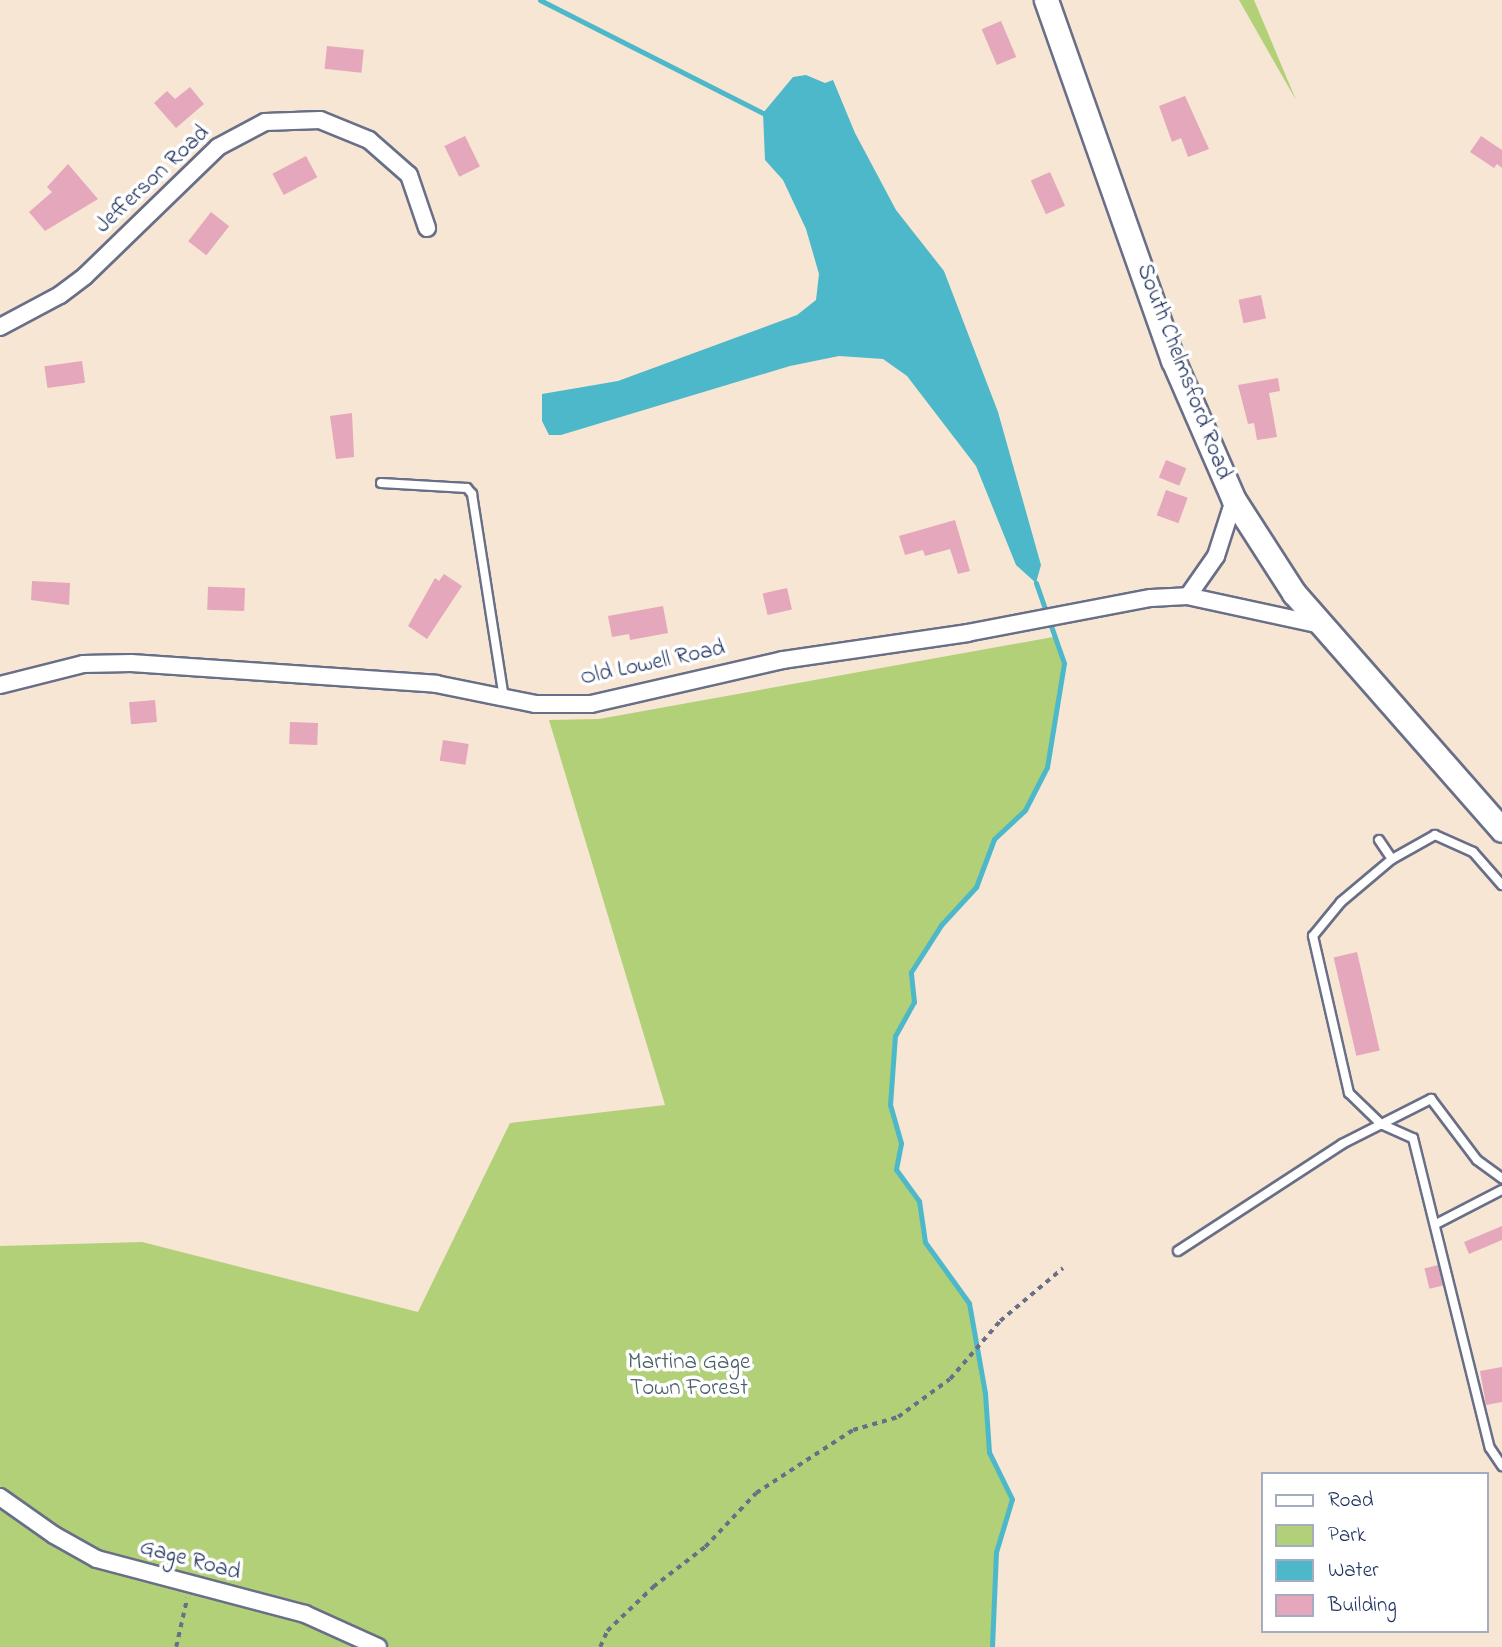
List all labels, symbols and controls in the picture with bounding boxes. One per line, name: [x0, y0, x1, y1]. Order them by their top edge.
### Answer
street label: Jefferson Road: [90, 120, 216, 240]
street label: South Chelmsford Road: [1129, 260, 1237, 484]
street label: Old Lowell Road: [578, 635, 728, 693]
park label: Martina Gage Town Forest: [628, 1349, 750, 1403]
legend: [1260, 1472, 1488, 1633]
text: Road: [1328, 1486, 1374, 1516]
text: Park: [1328, 1521, 1366, 1551]
street label: Gage Road: [137, 1534, 243, 1588]
text: Water: [1328, 1556, 1379, 1586]
text: Building: [1328, 1591, 1397, 1621]

